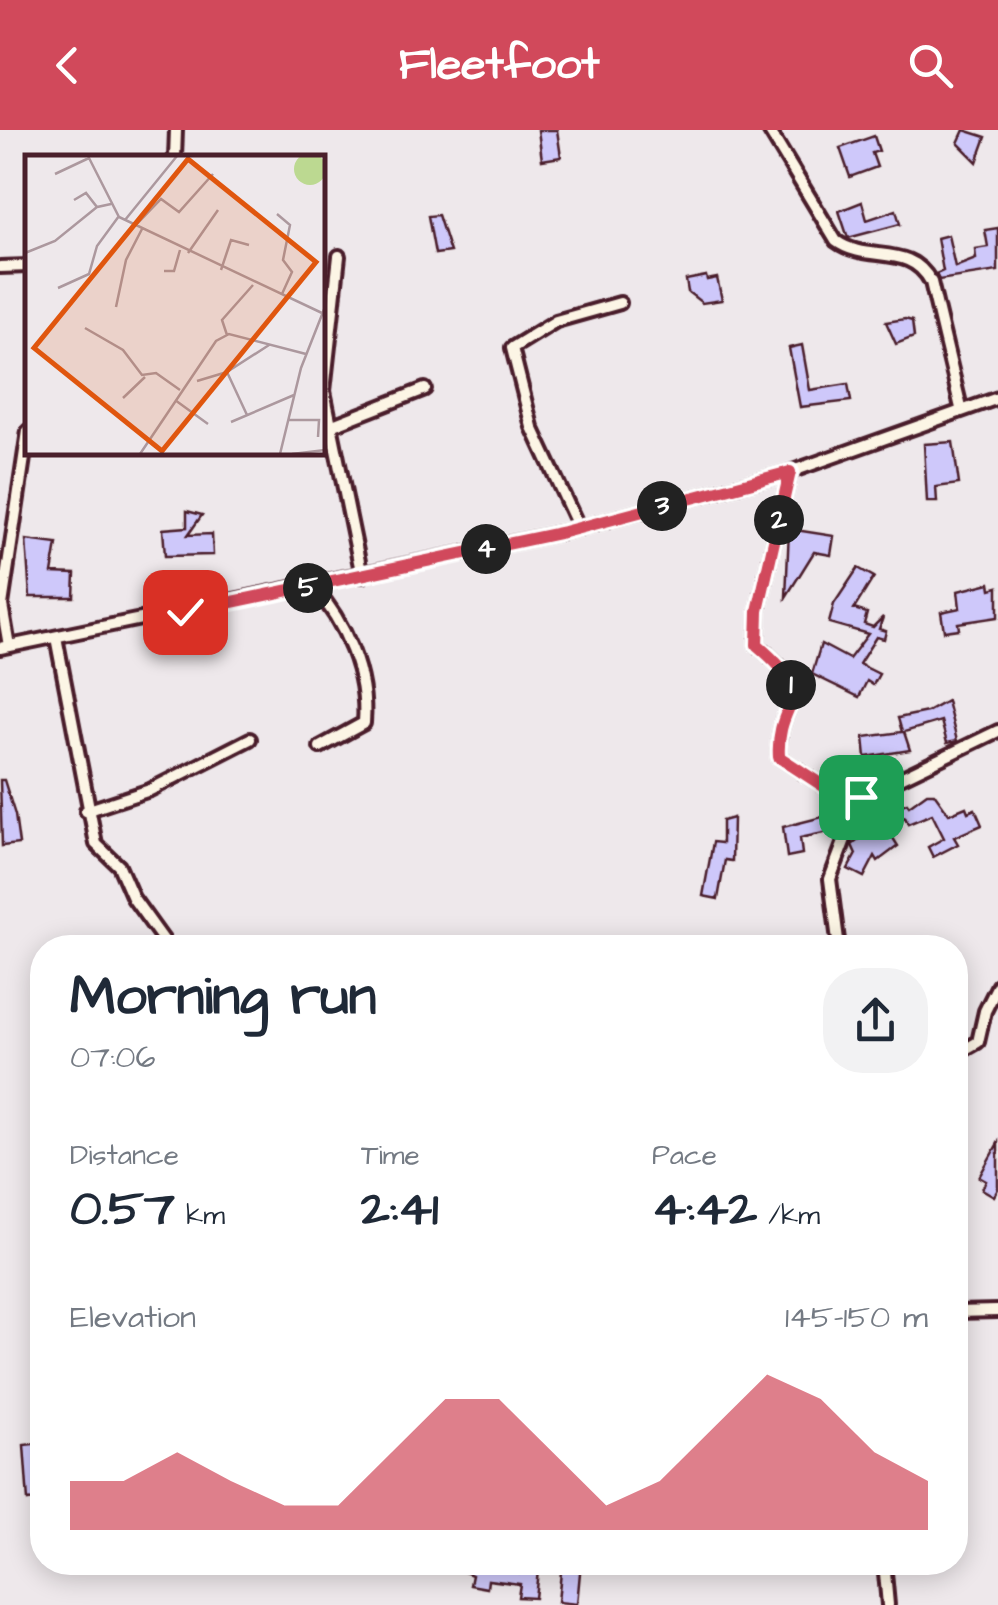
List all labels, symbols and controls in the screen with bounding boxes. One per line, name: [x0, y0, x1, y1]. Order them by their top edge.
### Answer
text: Fleetfoot: [399, 34, 599, 96]
icon: back: [40, 38, 95, 93]
icon: search: [903, 38, 958, 93]
inset map: [25, 155, 325, 455]
pin: 3: [637, 481, 687, 531]
text: 3: [655, 486, 669, 525]
pin: 2: [754, 495, 804, 545]
text: 2: [771, 500, 787, 539]
pin: 4: [461, 524, 511, 574]
text: 4: [476, 529, 496, 568]
pin: 5: [283, 563, 333, 613]
text: 5: [298, 568, 318, 607]
pin: [143, 570, 228, 655]
icon: check: [158, 585, 213, 640]
pin: 1: [766, 660, 816, 710]
text: 1: [789, 665, 793, 704]
pin: [819, 755, 904, 840]
icon: arrive: [834, 770, 889, 825]
text: Morning run: [70, 959, 376, 1035]
button: share: [823, 968, 928, 1073]
text: 07:06: [70, 1035, 155, 1080]
text: Distance: [70, 1136, 179, 1175]
text: Time: [361, 1136, 420, 1175]
text: Pace: [652, 1136, 717, 1175]
text: 0.57: [70, 1175, 175, 1244]
text: 2:41: [361, 1175, 438, 1244]
text: 4:42: [652, 1175, 757, 1244]
text: km: [175, 1196, 225, 1235]
text: /km: [757, 1196, 820, 1235]
text: Elevation: [70, 1295, 196, 1340]
text: 145–150 m: [785, 1295, 928, 1340]

